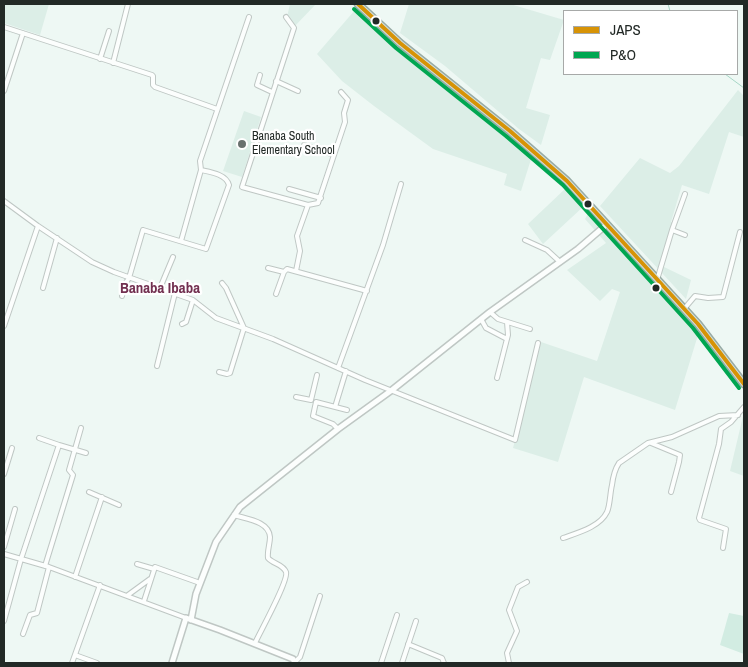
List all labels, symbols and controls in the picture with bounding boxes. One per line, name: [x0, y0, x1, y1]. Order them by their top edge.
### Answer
legend: [563, 10, 738, 75]
unlabelled marker: [371, 16, 381, 26]
text: JAPS: [610, 19, 641, 40]
text: P&O: [610, 44, 636, 65]
place label: Banaba South Elementary School: [252, 130, 335, 158]
marker: Banaba South Elementary School: [236, 138, 248, 150]
unlabelled marker: [583, 199, 593, 209]
district label: Banaba Ibaba: [120, 280, 200, 298]
unlabelled marker: [651, 283, 661, 293]

